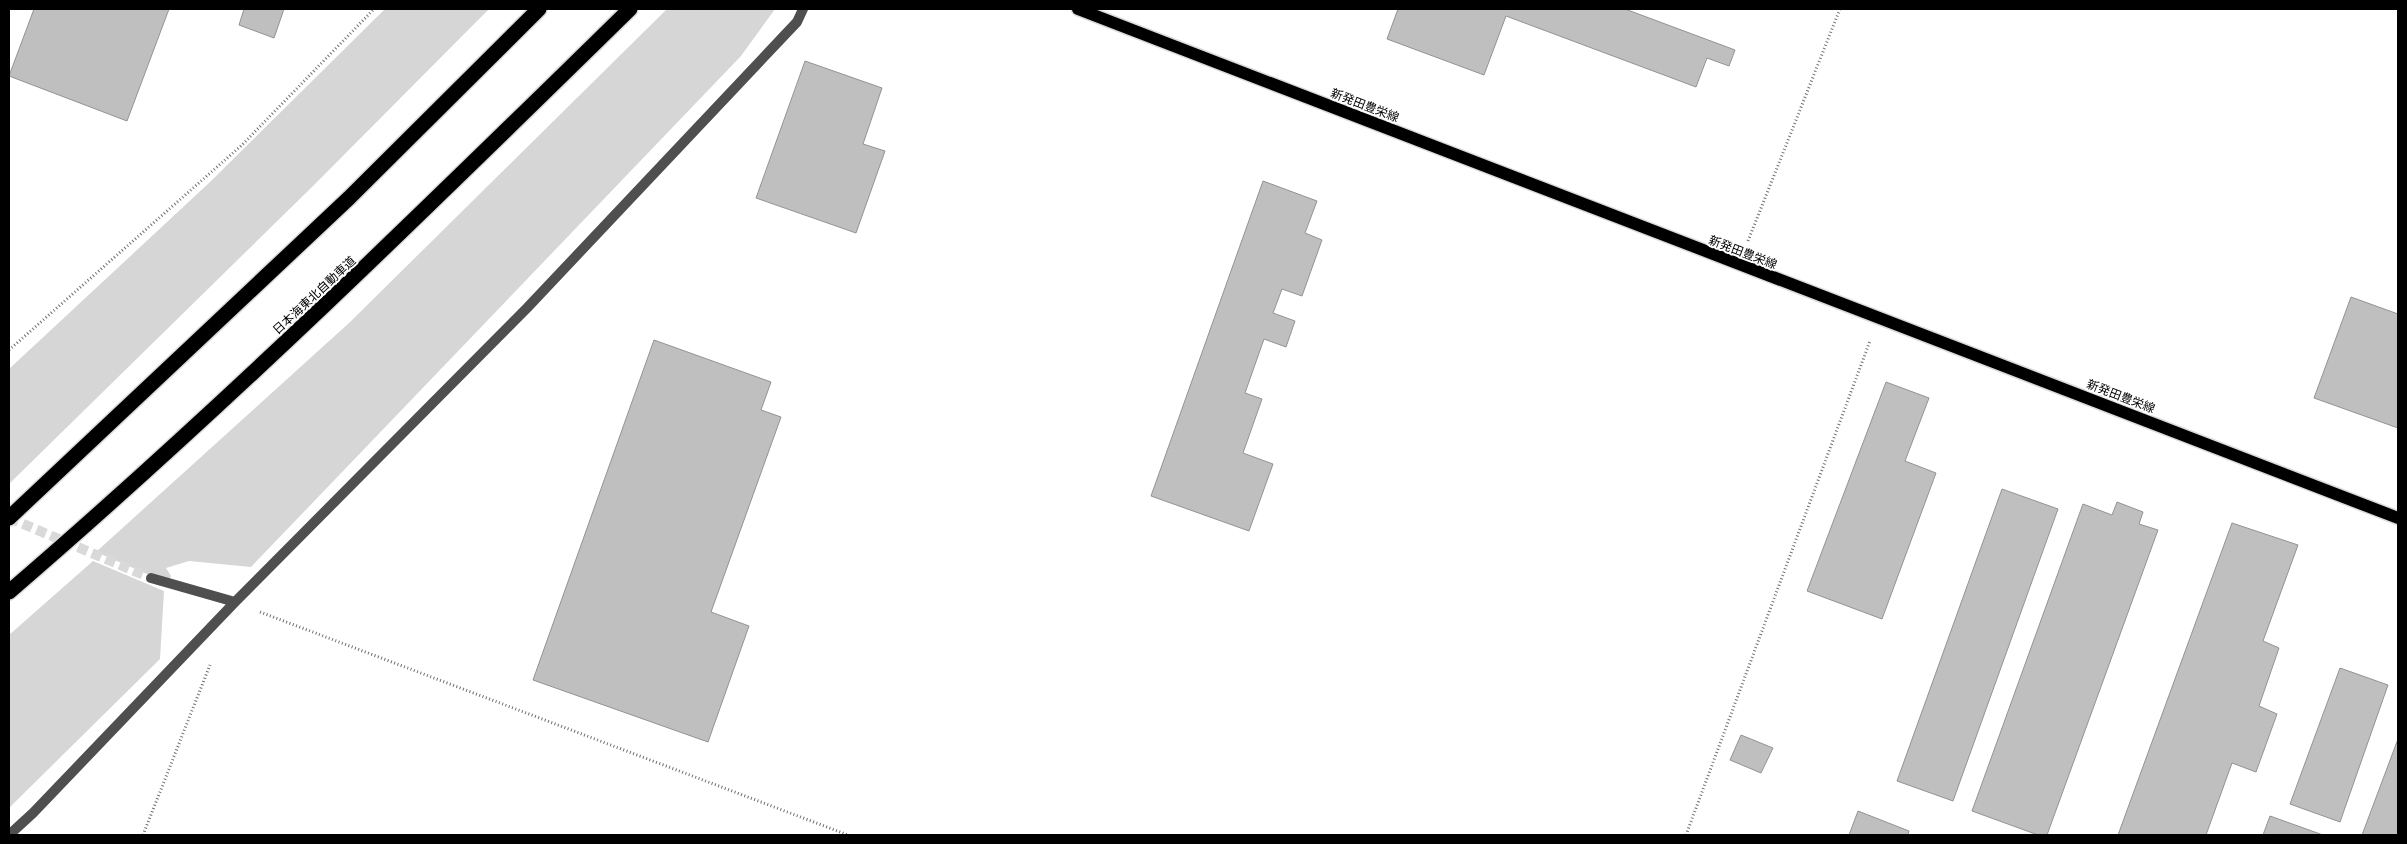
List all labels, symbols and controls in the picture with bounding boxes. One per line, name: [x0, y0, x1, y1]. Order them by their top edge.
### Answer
street label: 新発田豊栄線: [1329, 85, 1401, 125]
street label: 新発田豊栄線: [1707, 232, 1779, 272]
street label: 日本海東北自動車道: [269, 253, 359, 337]
street label: 新発田豊栄線: [2085, 376, 2157, 416]

